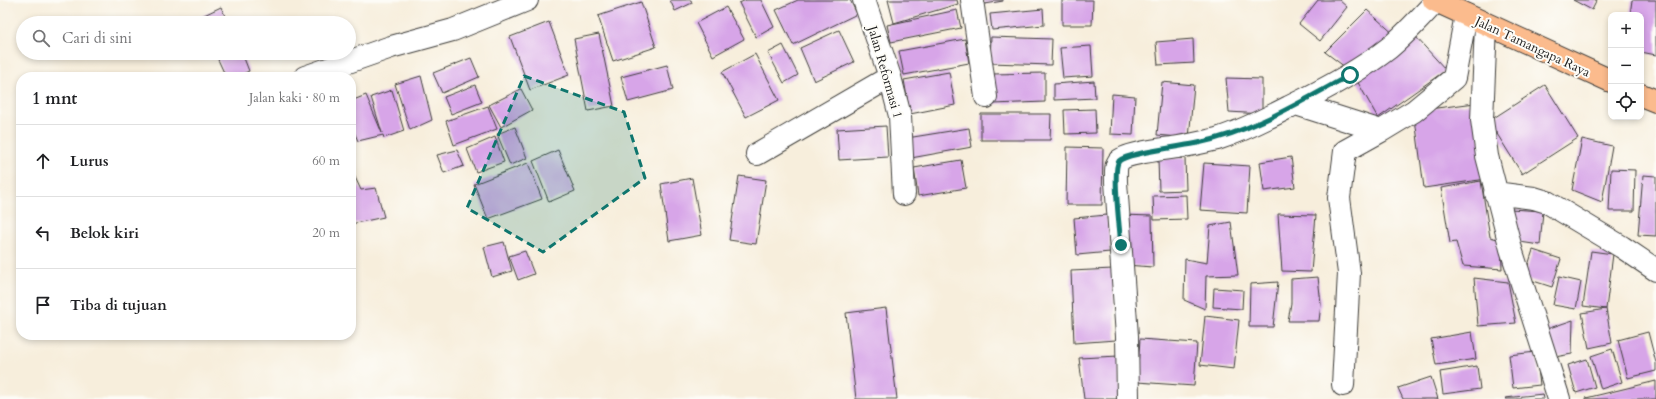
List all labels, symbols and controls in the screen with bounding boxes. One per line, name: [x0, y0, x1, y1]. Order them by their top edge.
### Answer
street label: Jalan Tamangapa Raya: [1470, 11, 1593, 82]
map controls: [1608, 12, 1644, 120]
button: +: [1608, 12, 1644, 48]
search box: [16, 16, 356, 60]
street label: Jalan Reformasi 1: [863, 22, 907, 121]
icon: search: [30, 27, 52, 49]
text: Cari di sini: [62, 28, 132, 48]
button: −: [1608, 48, 1644, 84]
route start: [1341, 66, 1359, 84]
button: locate: [1608, 84, 1644, 120]
text: 1 mnt: [32, 87, 77, 110]
text: Jalan kaki · 80 m: [249, 89, 340, 107]
icon: ahead: [32, 150, 54, 172]
text: Lurus: [70, 151, 109, 171]
text: 60 m: [312, 152, 340, 170]
icon: left: [32, 222, 54, 244]
text: Belok kiri: [70, 223, 139, 243]
text: 20 m: [312, 224, 340, 242]
route end: [1112, 236, 1130, 254]
icon: arrive: [32, 294, 54, 316]
text: Tiba di tujuan: [70, 295, 167, 315]

